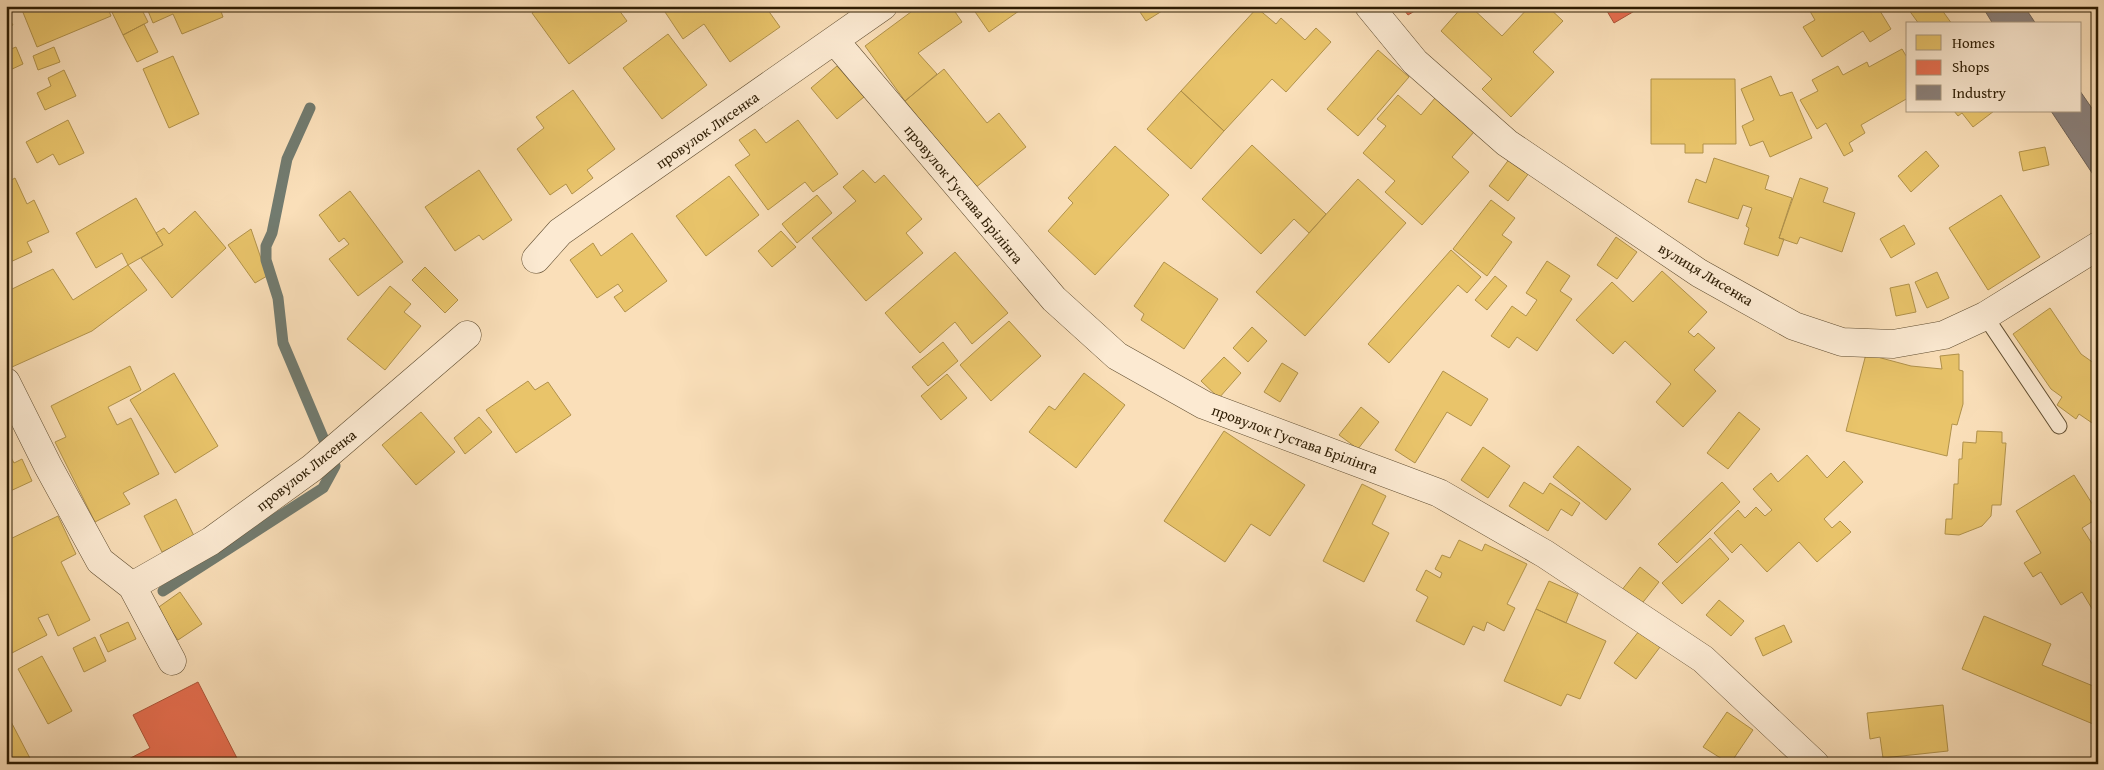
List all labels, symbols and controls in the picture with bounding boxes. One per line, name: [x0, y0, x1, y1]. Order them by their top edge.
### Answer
legend: [1906, 22, 2082, 112]
text: Homes: [1952, 32, 1995, 53]
text: Shops: [1952, 56, 1989, 77]
text: Industry: [1952, 82, 2007, 103]
street label: провулок Лисенка: [651, 86, 764, 174]
street label: провулок Густава Брілінга: [900, 120, 1029, 269]
street label: вулиця Лисенка: [1655, 237, 1758, 311]
street label: провулок Густава Брілінга: [1209, 399, 1382, 479]
street label: провулок Лисенка: [251, 424, 361, 516]

